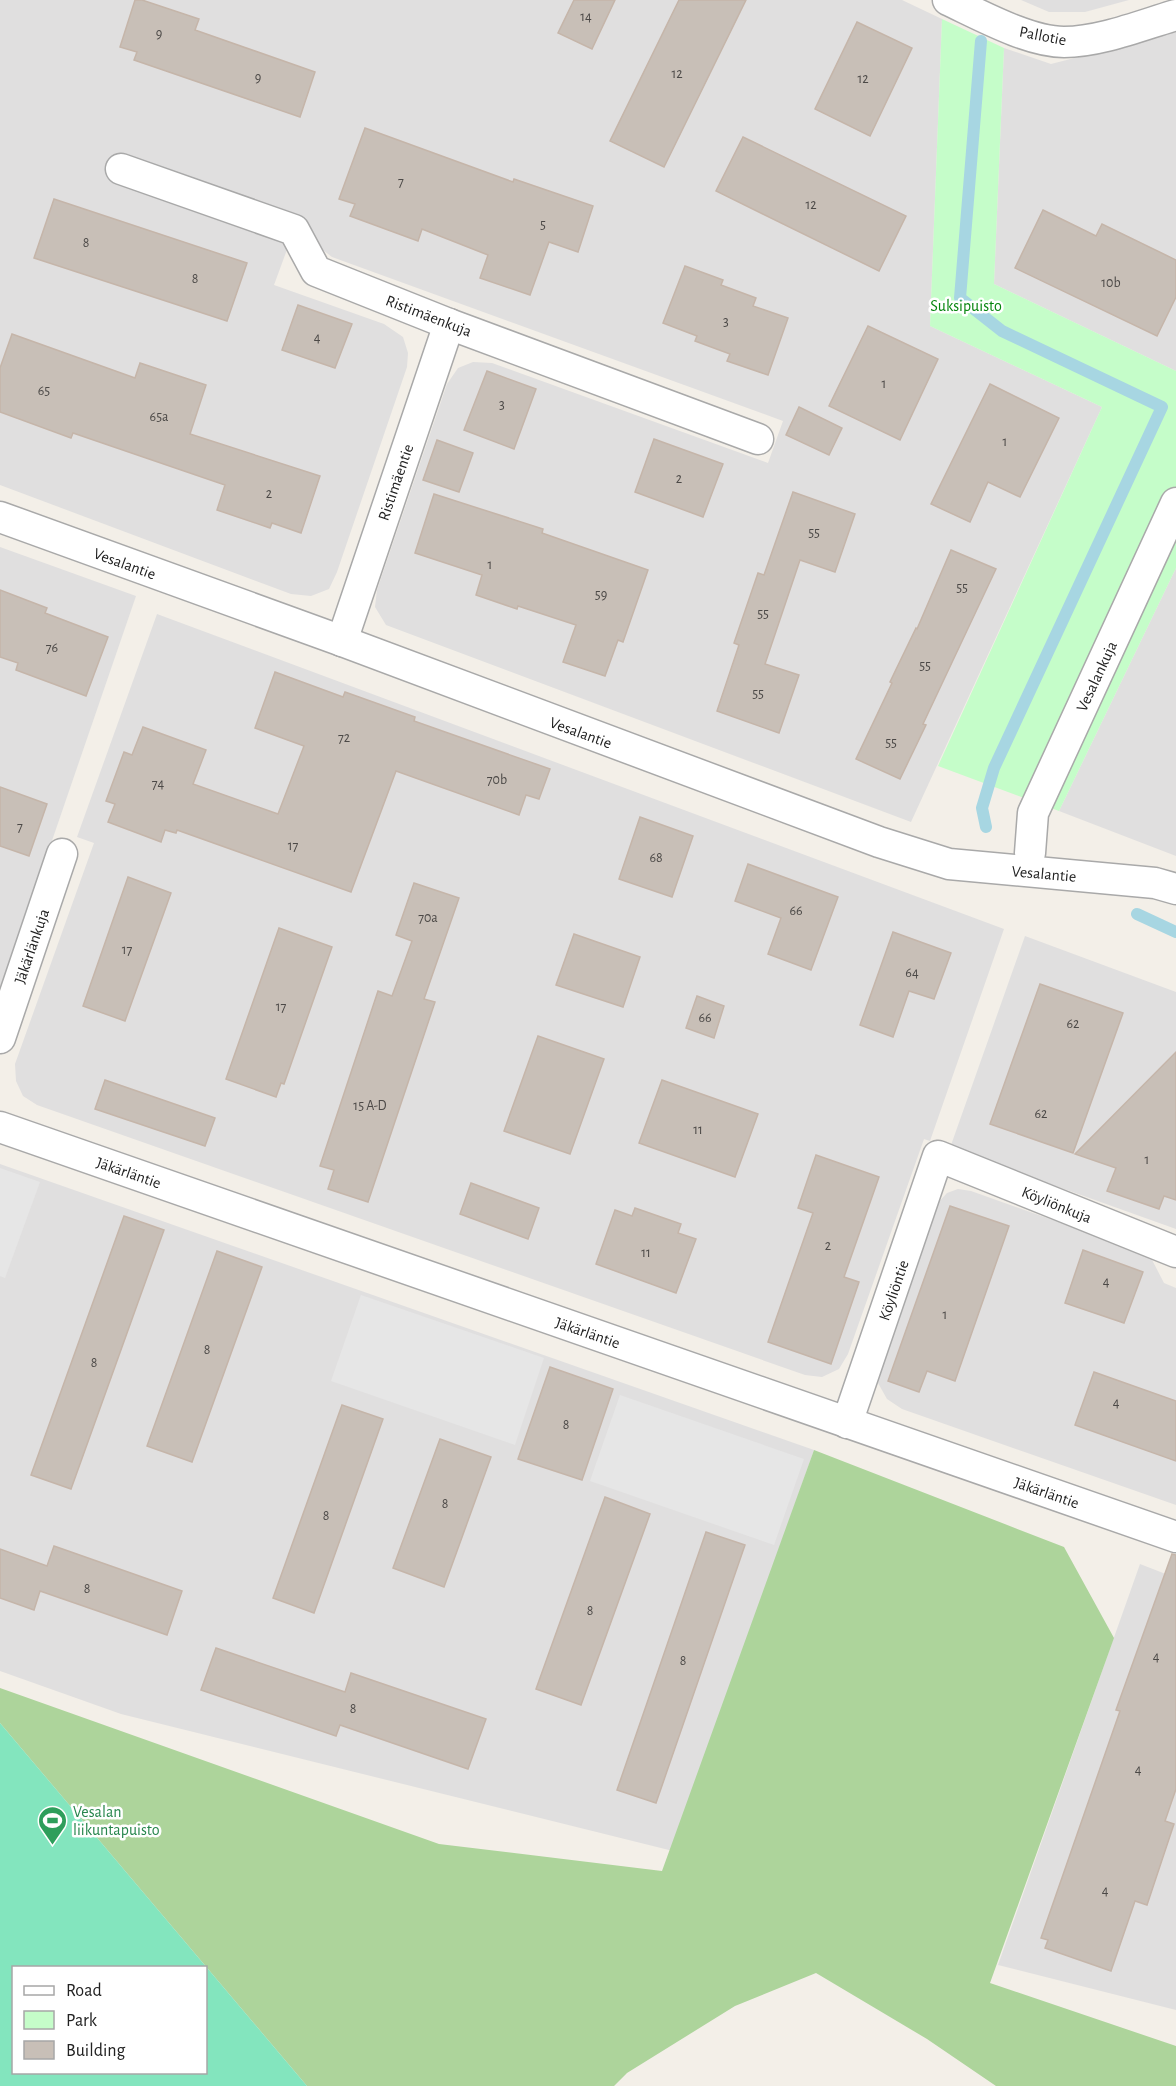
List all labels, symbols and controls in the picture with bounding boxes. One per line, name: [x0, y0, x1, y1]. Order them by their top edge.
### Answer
house number: 14: [580, 10, 592, 24]
street label: Pallotie: [1018, 24, 1068, 48]
house number: 9: [156, 27, 162, 41]
house number: 12: [671, 67, 683, 81]
house number: 9: [255, 71, 261, 85]
house number: 12: [857, 72, 869, 86]
house number: 7: [398, 175, 404, 189]
house number: 12: [805, 198, 817, 212]
house number: 5: [540, 218, 546, 232]
house number: 8: [83, 236, 89, 250]
house number: 8: [192, 272, 198, 286]
house number: 10b: [1101, 276, 1121, 290]
street label: Ristimäenkuja: [383, 292, 474, 341]
park label: Suksipuisto: [930, 298, 1002, 314]
house number: 3: [723, 315, 729, 329]
house number: 4: [314, 331, 321, 345]
house number: 1: [882, 377, 886, 391]
house number: 65: [38, 384, 50, 398]
house number: 3: [499, 398, 505, 412]
house number: 65a: [150, 410, 169, 424]
house number: 1: [1003, 435, 1007, 449]
street label: Ristimäentie: [375, 442, 417, 523]
house number: 2: [676, 472, 682, 486]
house number: 2: [266, 487, 272, 501]
house number: 55: [808, 526, 820, 540]
street label: Vesalantie: [91, 545, 158, 583]
house number: 1: [488, 558, 492, 572]
house number: 55: [956, 581, 968, 595]
house number: 59: [595, 588, 607, 602]
house number: 55: [757, 607, 769, 621]
street label: Vesalankuja: [1074, 639, 1121, 714]
house number: 76: [46, 641, 58, 655]
house number: 55: [919, 659, 931, 673]
house number: 55: [752, 687, 764, 701]
street label: Vesalantie: [547, 714, 614, 752]
house number: 72: [338, 731, 350, 745]
house number: 55: [885, 736, 897, 750]
house number: 70b: [487, 773, 507, 787]
house number: 74: [152, 777, 165, 791]
house number: 7: [17, 820, 23, 834]
house number: 17: [288, 839, 298, 853]
house number: 68: [649, 851, 663, 865]
street label: Vesalantie: [1011, 863, 1077, 885]
house number: 66: [789, 904, 803, 918]
street label: Jäkärlänkuja: [12, 907, 53, 986]
house number: 70a: [418, 911, 438, 925]
house number: 17: [122, 943, 132, 957]
house number: 64: [905, 966, 919, 980]
house number: 17: [276, 1000, 286, 1014]
house number: 66: [698, 1011, 712, 1025]
house number: 62: [1067, 1017, 1079, 1031]
house number: 15 A-D: [353, 1099, 387, 1113]
house number: 62: [1035, 1107, 1047, 1121]
house number: 11: [693, 1123, 703, 1137]
house number: 1: [1145, 1153, 1149, 1167]
street label: Jäkärläntie: [94, 1154, 163, 1191]
street label: Köyliönkuja: [1019, 1184, 1094, 1227]
house number: 2: [825, 1239, 831, 1253]
house number: 11: [641, 1246, 651, 1260]
street label: Köyliöntie: [876, 1258, 913, 1323]
house number: 4: [1103, 1275, 1110, 1289]
house number: 1: [943, 1308, 947, 1322]
street label: Jäkärläntie: [553, 1314, 622, 1351]
house number: 8: [204, 1343, 210, 1357]
house number: 8: [91, 1356, 97, 1370]
house number: 4: [1113, 1396, 1120, 1410]
house number: 8: [563, 1418, 569, 1432]
street label: Jäkärläntie: [1012, 1474, 1081, 1511]
house number: 8: [442, 1497, 448, 1511]
house number: 8: [323, 1509, 329, 1523]
house number: 8: [84, 1582, 90, 1596]
house number: 8: [587, 1604, 593, 1618]
house number: 4: [1153, 1650, 1160, 1664]
house number: 8: [680, 1654, 686, 1668]
house number: 8: [350, 1702, 356, 1716]
house number: 4: [1135, 1763, 1142, 1777]
sports icon: Vesalan liikuntapuisto: [36, 1804, 68, 1846]
place label: Vesalan liikuntapuisto: [73, 1804, 160, 1838]
house number: 4: [1102, 1884, 1109, 1898]
legend: [12, 1966, 207, 2074]
text: Road: [66, 1982, 102, 2000]
text: Park: [66, 2012, 98, 2030]
text: Building: [66, 2042, 126, 2060]

